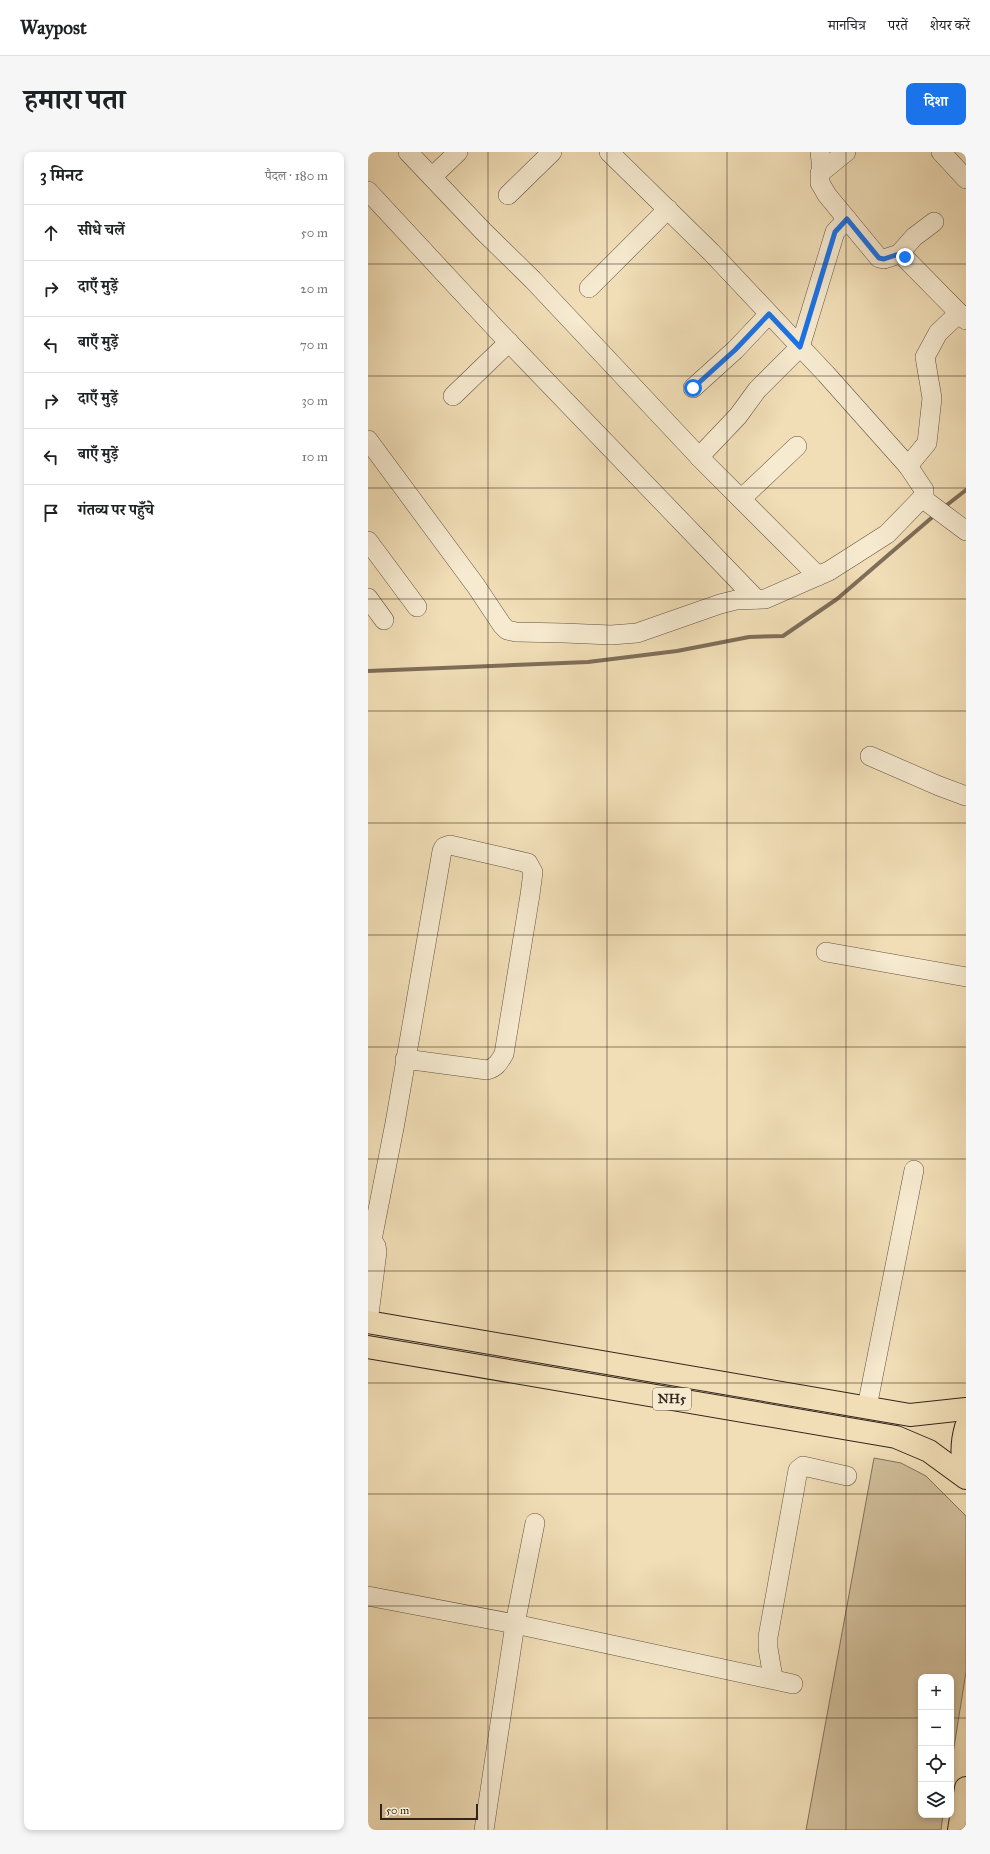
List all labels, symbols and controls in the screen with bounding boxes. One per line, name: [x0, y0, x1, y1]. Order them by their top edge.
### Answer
text: Waypost: [20, 16, 87, 39]
text: मानचित्र: [828, 17, 866, 34]
text: परतें: [888, 17, 908, 34]
text: शेयर करें: [930, 17, 970, 34]
text: हमारा पता: [24, 82, 125, 117]
button: दिशा: [906, 83, 966, 125]
text: 3 मिनट: [40, 165, 83, 186]
text: पैदल · 180 m: [265, 168, 328, 184]
text: सीधे चलें: [78, 221, 125, 239]
icon: ahead: [40, 222, 62, 244]
text: 50 m: [301, 225, 328, 241]
route end: [896, 248, 914, 266]
text: दाएँ मुड़ें: [78, 277, 118, 295]
icon: right: [40, 278, 62, 300]
text: 20 m: [300, 281, 328, 297]
text: बाएँ मुड़ें: [78, 333, 118, 351]
icon: left: [40, 334, 62, 356]
text: 70 m: [300, 337, 328, 353]
route start: [684, 379, 702, 397]
text: दाएँ मुड़ें: [78, 389, 118, 407]
icon: right: [40, 390, 62, 412]
text: 30 m: [302, 393, 328, 409]
text: बाएँ मुड़ें: [78, 445, 118, 463]
icon: left: [40, 446, 62, 468]
text: 10 m: [302, 449, 328, 465]
text: गंतव्य पर पहुँचे: [78, 501, 154, 519]
icon: arrive: [40, 502, 62, 524]
road number: NH5: [653, 1388, 691, 1410]
map controls: [918, 1674, 954, 1818]
button: +: [918, 1674, 954, 1710]
button: −: [918, 1710, 954, 1746]
button: locate: [918, 1746, 954, 1782]
button: layers: [918, 1782, 954, 1818]
scale bar: [380, 1802, 478, 1821]
text: 50 m: [386, 1804, 409, 1817]

